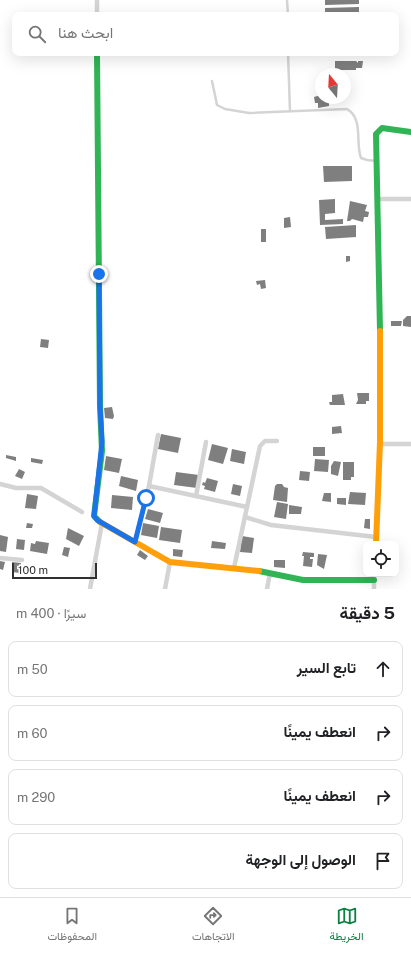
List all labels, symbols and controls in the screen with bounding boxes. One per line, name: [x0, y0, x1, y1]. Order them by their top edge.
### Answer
search box: [12, 12, 399, 56]
icon: search: [26, 23, 48, 45]
text: ابحث هنا: [58, 24, 113, 41]
north arrow: [315, 68, 351, 104]
route end: [90, 265, 108, 283]
route start: [137, 489, 155, 507]
map controls: [363, 541, 399, 577]
button: locate: [363, 541, 399, 577]
scale bar: [12, 561, 97, 580]
text: 100 m: [18, 564, 48, 576]
text: 5 دقيقة: [340, 603, 395, 623]
text: سيرًا · 400 m: [16, 606, 86, 621]
icon: ahead: [372, 658, 394, 680]
text: تابع السير: [297, 659, 356, 676]
text: 50 m: [17, 662, 48, 677]
icon: right: [372, 722, 394, 744]
text: انعطف يمينًا: [283, 723, 356, 740]
text: 60 m: [17, 726, 47, 741]
icon: right: [372, 786, 394, 808]
text: انعطف يمينًا: [283, 787, 356, 804]
text: 290 m: [17, 790, 55, 805]
icon: arrive: [372, 850, 394, 872]
text: الوصول إلى الوجهة: [246, 851, 356, 868]
tab: المحفوظات: [47, 905, 97, 946]
tab: الاتجاهات: [192, 905, 235, 946]
tab: الخريطة: [330, 905, 364, 946]

